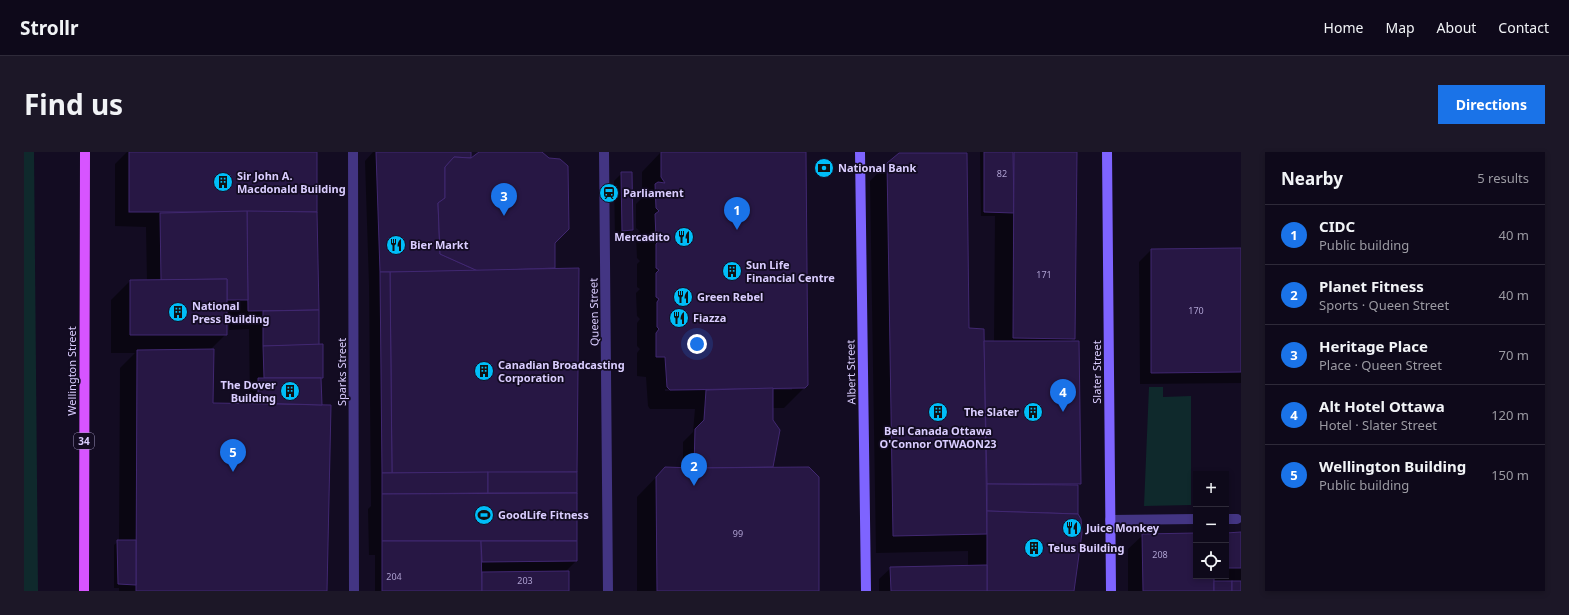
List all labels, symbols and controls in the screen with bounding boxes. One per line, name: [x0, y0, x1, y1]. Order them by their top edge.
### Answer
text: Strollr: [20, 15, 79, 41]
text: Home: [1324, 18, 1363, 37]
text: Map: [1385, 18, 1415, 37]
text: About: [1437, 18, 1476, 37]
text: Contact: [1498, 18, 1549, 37]
text: Find us: [24, 85, 123, 123]
button: Directions: [1438, 85, 1545, 124]
bank icon: National Bank: [813, 157, 835, 179]
place label: National Bank: [838, 160, 916, 175]
house number: 82: [997, 167, 1007, 180]
text: Nearby: [1281, 167, 1343, 190]
place label: Sir John A. Macdonald Building: [237, 168, 346, 196]
text: 5 results: [1477, 169, 1529, 187]
building icon: Sir John A. Macdonald Building: [212, 171, 234, 193]
station icon: Parliament: [598, 182, 620, 204]
pin: 3: [491, 183, 517, 216]
place label: Parliament: [623, 185, 684, 200]
pin: 1: [724, 197, 750, 230]
text: CIDC: [1319, 216, 1355, 236]
restaurant icon: Mercadito: [673, 226, 695, 248]
text: 1: [1290, 226, 1298, 244]
text: 40 m: [1499, 226, 1529, 244]
place label: Mercadito: [614, 229, 670, 244]
restaurant icon: Bier Markt: [385, 234, 407, 256]
text: Public building: [1319, 236, 1409, 254]
place label: Bier Markt: [410, 237, 469, 252]
place label: Sun Life Financial Centre: [746, 257, 835, 285]
building icon: Sun Life Financial Centre: [721, 260, 743, 282]
house number: 171: [1036, 268, 1052, 281]
text: Planet Fitness: [1319, 276, 1424, 296]
street label: Queen Street: [585, 278, 602, 346]
restaurant icon: Green Rebel: [672, 286, 694, 308]
text: 2: [1290, 286, 1298, 304]
text: 40 m: [1499, 286, 1529, 304]
place label: Green Rebel: [697, 289, 763, 304]
text: Sports · Queen Street: [1319, 296, 1449, 314]
place label: National Press Building: [192, 298, 269, 326]
building icon: National Press Building: [167, 301, 189, 323]
house number: 170: [1188, 304, 1204, 317]
restaurant icon: Fiazza: [668, 307, 690, 329]
place label: Fiazza: [693, 310, 726, 325]
street label: Wellington Street: [64, 326, 79, 416]
your location: [687, 334, 707, 354]
text: Heritage Place: [1319, 336, 1428, 356]
street label: Sparks Street: [334, 338, 349, 406]
street label: Albert Street: [842, 339, 859, 405]
street label: Slater Street: [1089, 340, 1104, 404]
text: 3: [1290, 346, 1298, 364]
text: 70 m: [1499, 346, 1529, 364]
text: Place · Queen Street: [1319, 356, 1442, 374]
place label: Canadian Broadcasting Corporation: [498, 357, 625, 385]
building icon: Canadian Broadcasting Corporation: [473, 360, 495, 382]
place label: The Dover Building: [221, 377, 276, 405]
pin: 4: [1050, 379, 1076, 412]
building icon: The Dover Building: [279, 380, 301, 402]
text: Alt Hotel Ottawa: [1319, 396, 1445, 416]
building icon: Bell Canada Ottawa O'Connor OTWAON23: [927, 401, 949, 423]
building icon: The Slater: [1022, 401, 1044, 423]
place label: The Slater: [964, 404, 1019, 419]
text: 4: [1290, 406, 1298, 424]
text: 120 m: [1491, 406, 1529, 424]
text: Hotel · Slater Street: [1319, 416, 1437, 434]
place label: Bell Canada Ottawa O'Connor OTWAON23: [879, 423, 997, 451]
road number: 34: [74, 433, 94, 449]
pin: 5: [220, 439, 246, 472]
pin: 2: [681, 453, 707, 486]
text: Wellington Building: [1319, 456, 1466, 476]
text: 5: [1290, 466, 1298, 484]
text: 150 m: [1491, 466, 1529, 484]
map controls: [1193, 471, 1229, 579]
button: +: [1193, 471, 1229, 507]
text: Public building: [1319, 476, 1409, 494]
sports icon: GoodLife Fitness: [473, 504, 495, 526]
place label: GoodLife Fitness: [498, 507, 589, 522]
button: −: [1193, 507, 1229, 543]
restaurant icon: Juice Monkey: [1061, 517, 1083, 539]
place label: Juice Monkey: [1085, 520, 1160, 535]
house number: 99: [733, 527, 743, 540]
building icon: Telus Building: [1023, 537, 1045, 559]
place label: Telus Building: [1048, 540, 1124, 555]
button: locate: [1193, 543, 1229, 579]
house number: 208: [1152, 548, 1168, 561]
house number: 204: [386, 570, 402, 583]
house number: 203: [517, 574, 533, 587]

